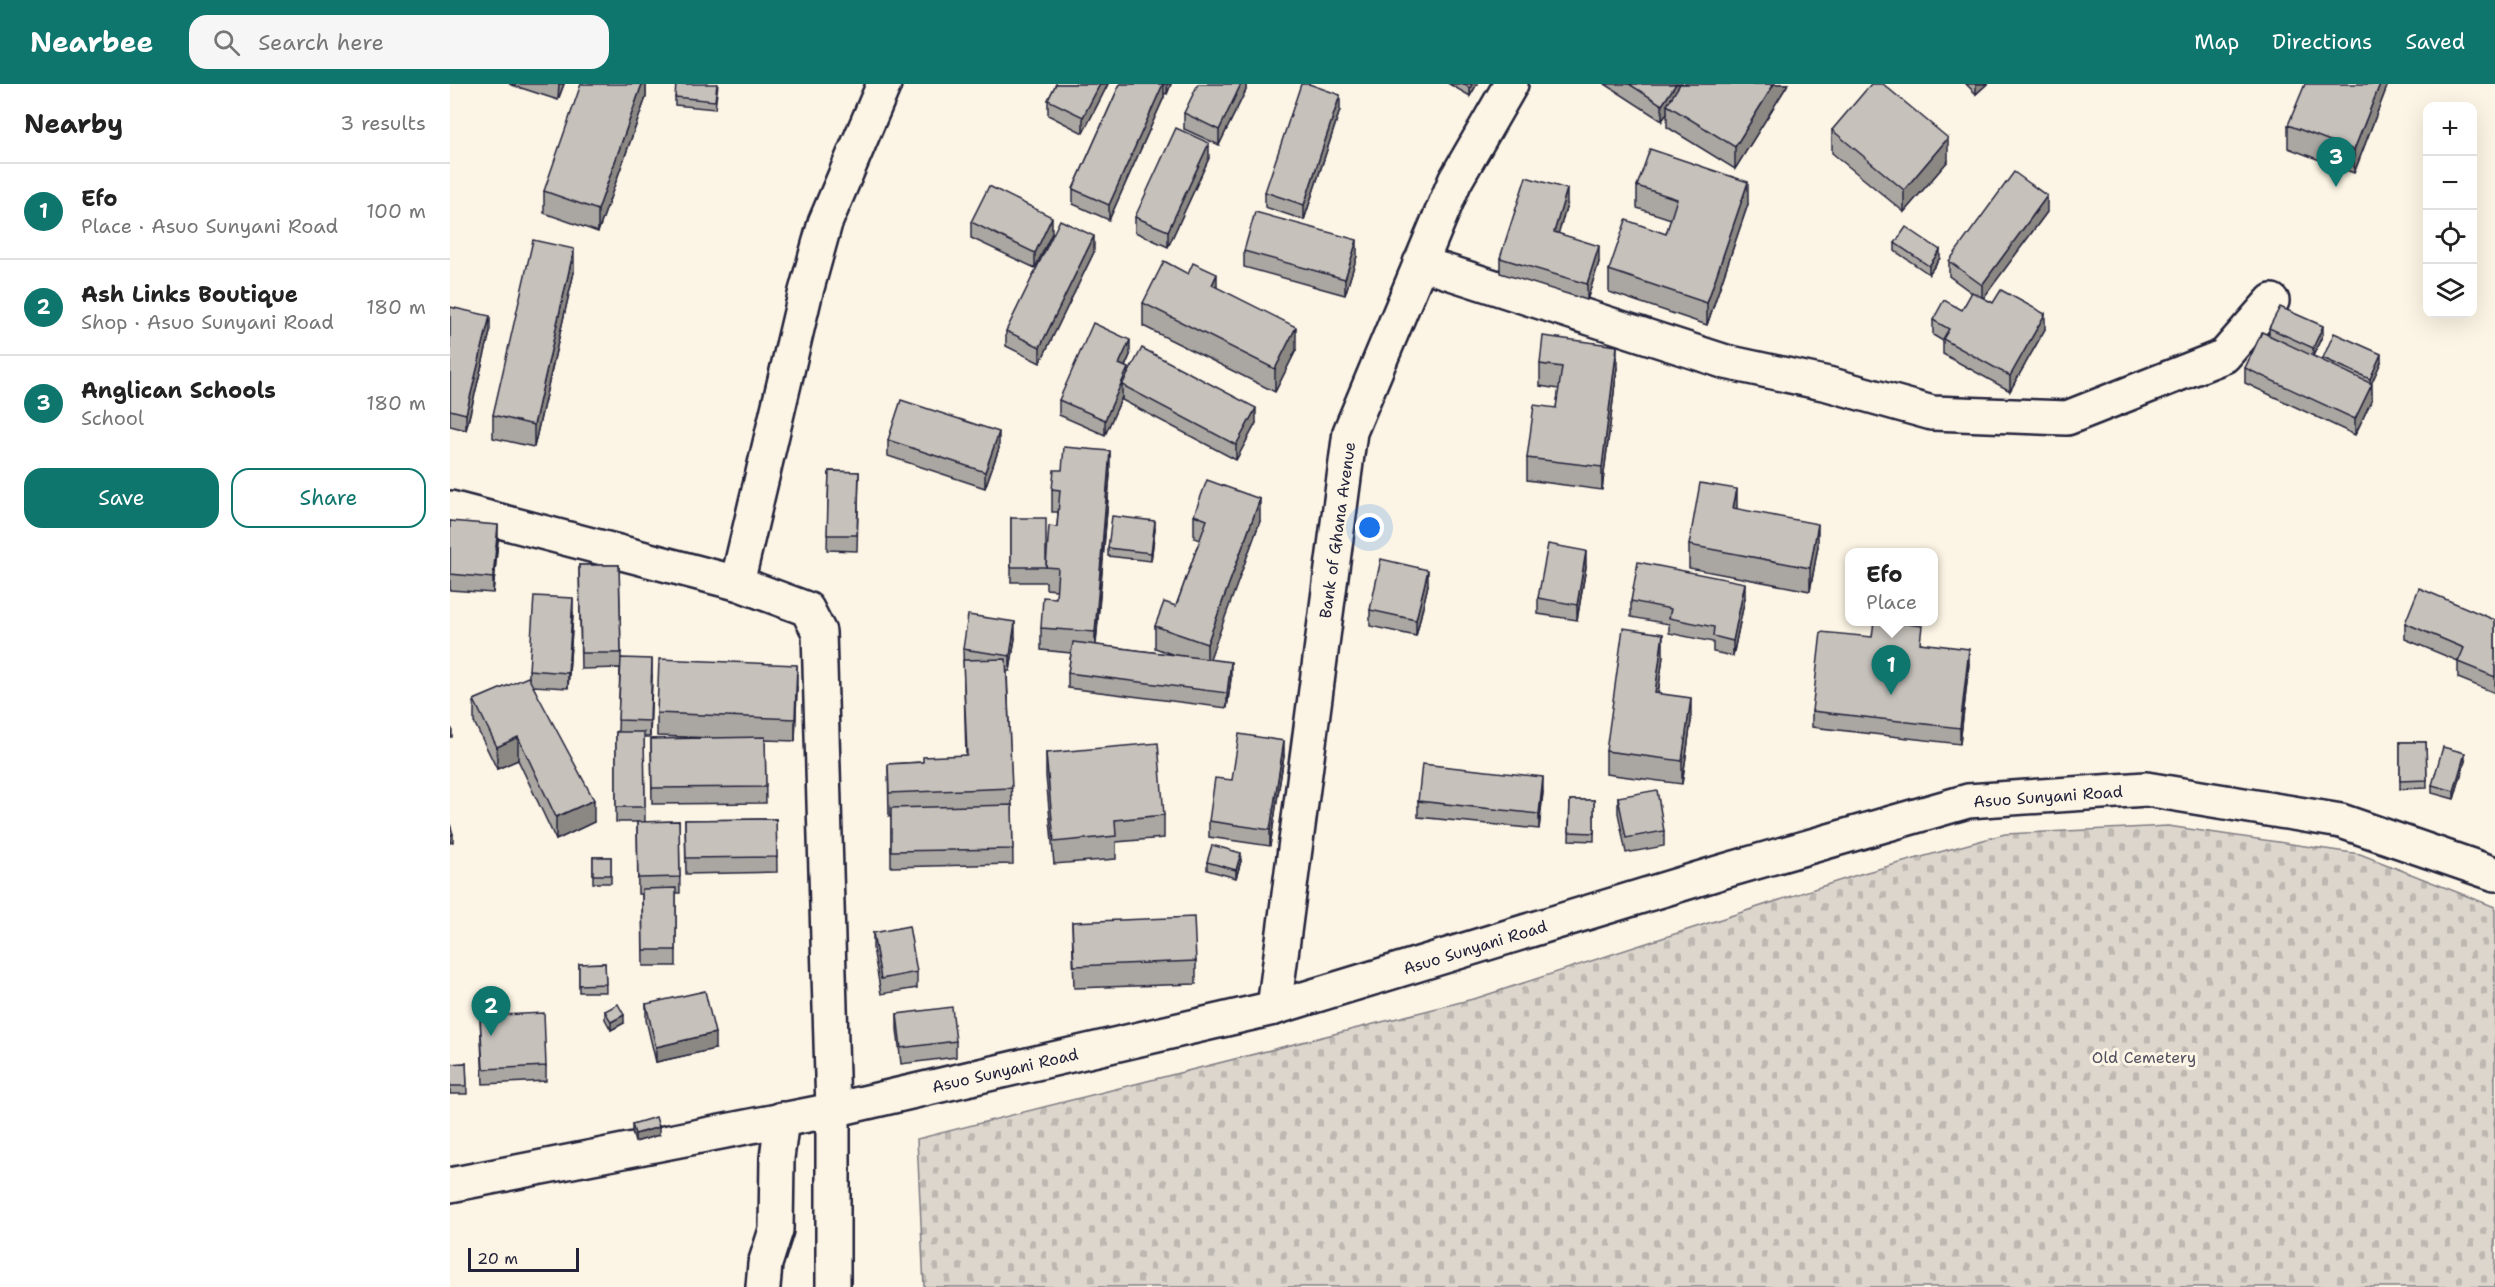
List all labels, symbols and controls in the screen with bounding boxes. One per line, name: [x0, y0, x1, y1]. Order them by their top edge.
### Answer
search box: [189, 15, 609, 69]
text: Nearbee: [30, 23, 153, 61]
icon: search: [210, 26, 243, 59]
text: Search here: [258, 28, 384, 57]
text: Map: [2194, 28, 2239, 56]
text: Directions: [2272, 28, 2372, 56]
text: Saved: [2405, 28, 2465, 56]
map controls: [2423, 102, 2477, 318]
button: +: [2423, 102, 2477, 156]
text: Nearby: [24, 106, 123, 141]
text: 3 results: [340, 110, 426, 136]
pin: 3: [2316, 138, 2356, 187]
button: −: [2423, 156, 2477, 210]
text: Efo: [81, 184, 118, 213]
text: 1: [39, 198, 48, 224]
text: 100 m: [366, 198, 426, 224]
button: locate: [2423, 210, 2477, 264]
text: Place · Asuo Sunyani Road: [81, 213, 338, 239]
button: layers: [2423, 264, 2477, 318]
text: Ash Links Boutique: [81, 280, 298, 309]
text: 2: [37, 294, 51, 320]
text: 180 m: [366, 294, 426, 320]
text: Shop · Asuo Sunyani Road: [81, 309, 334, 335]
text: Anglican Schools: [81, 376, 276, 405]
text: 3: [37, 390, 51, 416]
text: 180 m: [366, 390, 426, 416]
text: School: [81, 405, 144, 431]
street label: Bank of Ghana Avenue: [1315, 440, 1360, 620]
button: Save: [24, 468, 219, 528]
button: Share: [231, 468, 426, 528]
your location: [1355, 513, 1384, 542]
popup: [1845, 548, 1938, 626]
text: Efo: [1866, 560, 1903, 589]
text: Place: [1866, 589, 1917, 615]
pin: 1: [1872, 646, 1910, 695]
street label: Asuo Sunyani Road: [1973, 781, 2123, 812]
street label: Asuo Sunyani Road: [1401, 916, 1550, 979]
pin: 2: [472, 986, 510, 1036]
street label: Asuo Sunyani Road: [930, 1043, 1080, 1098]
park label: Old Cemetery: [2092, 1047, 2196, 1068]
scale bar: [468, 1245, 579, 1272]
text: 20 m: [477, 1248, 518, 1269]

